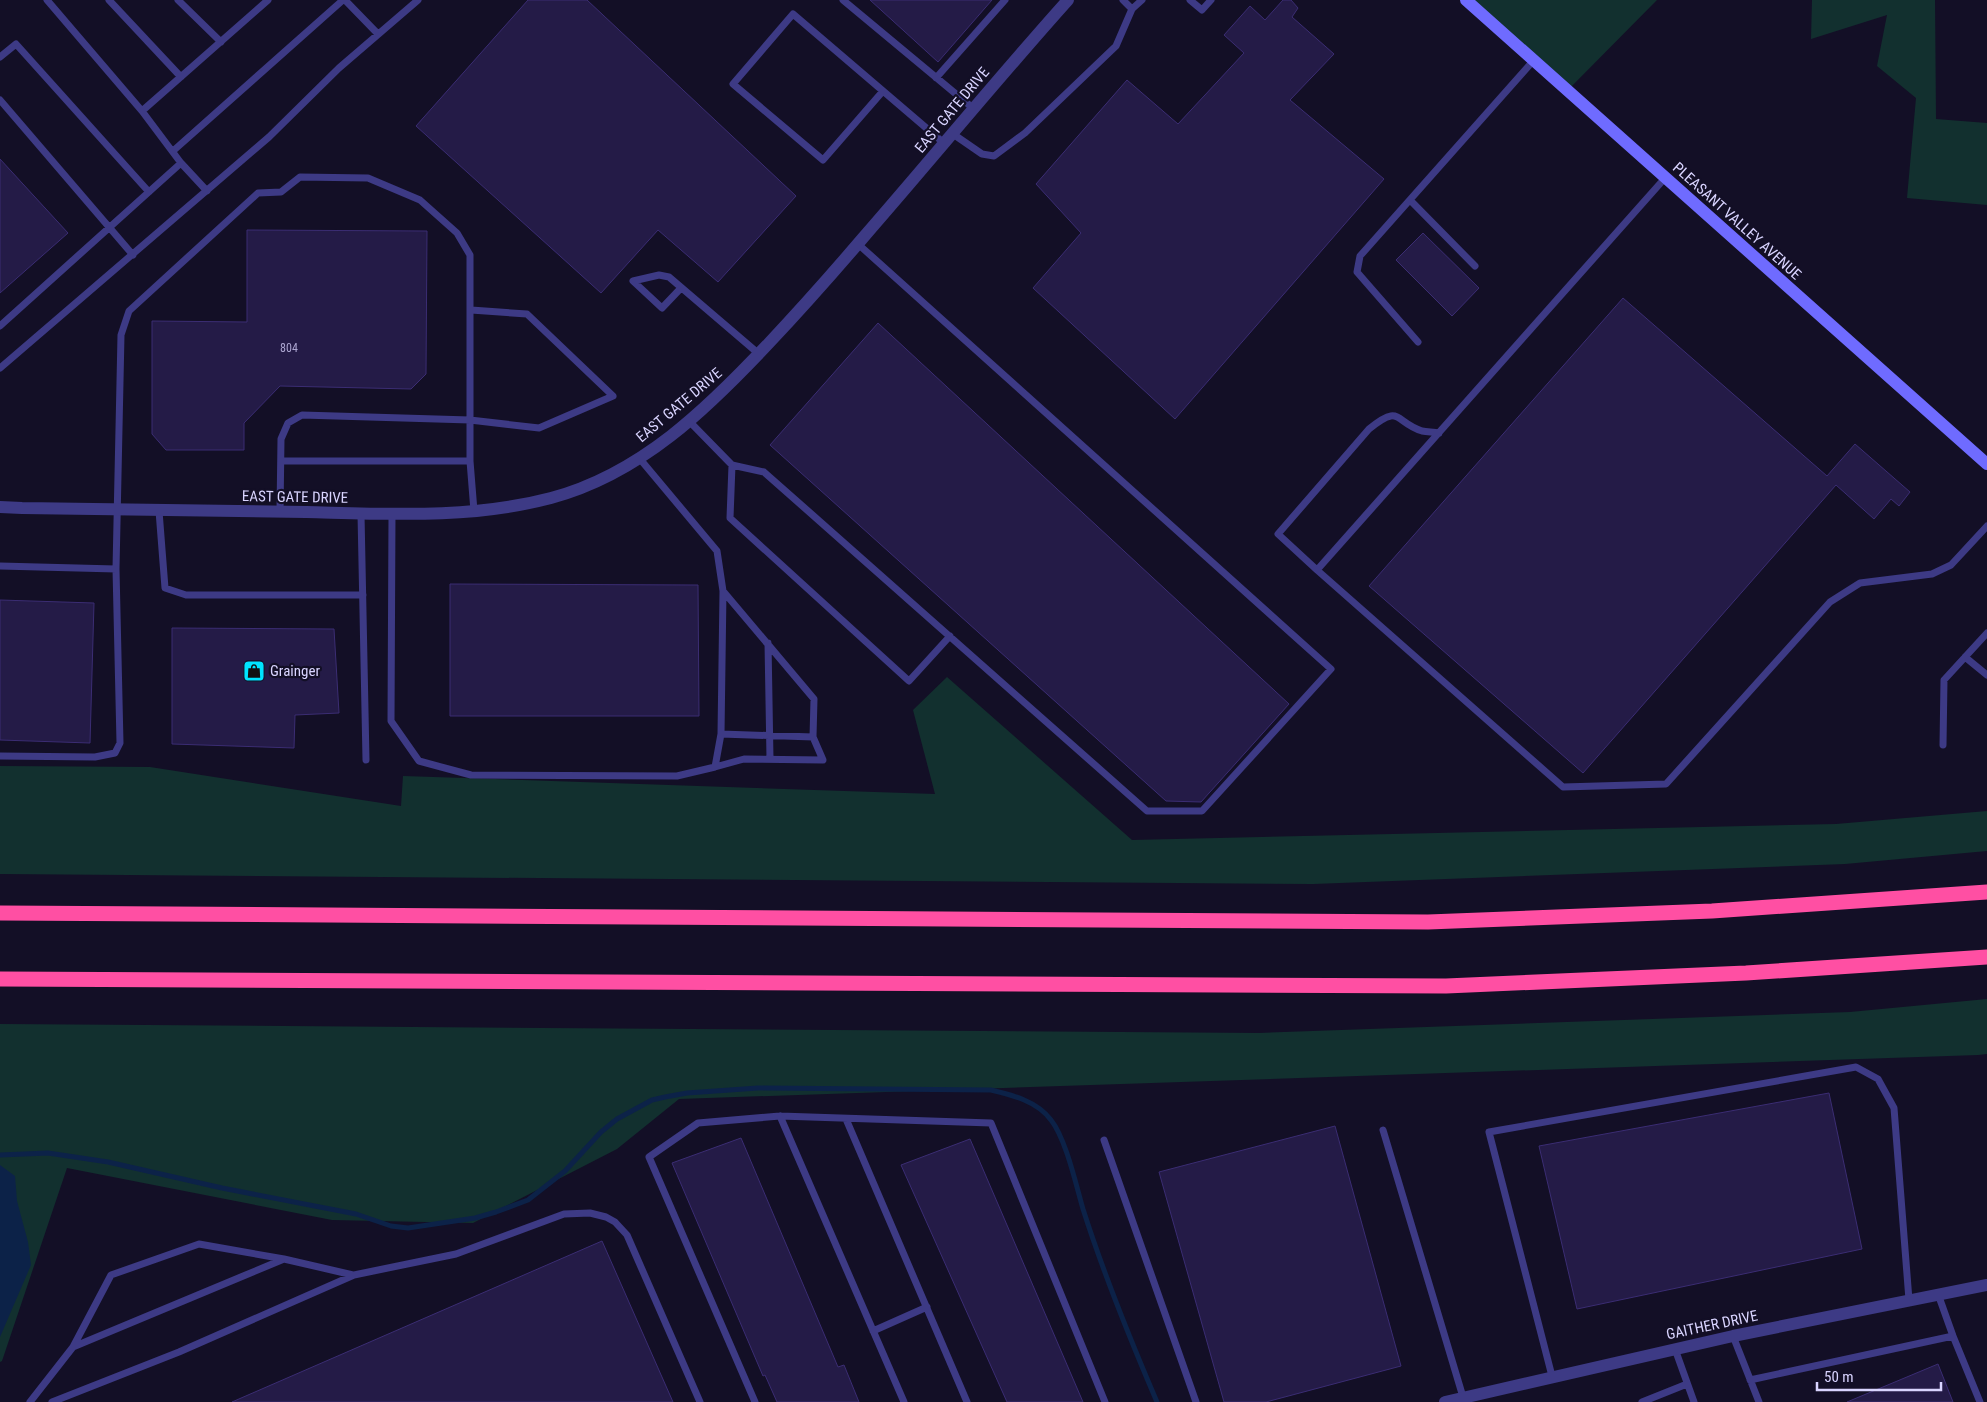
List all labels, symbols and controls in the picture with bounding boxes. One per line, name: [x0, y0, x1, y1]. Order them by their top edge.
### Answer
street label: EAST GATE DRIVE: [911, 64, 993, 156]
street label: PLEASANT VALLEY AVENUE: [1669, 159, 1805, 283]
house number: 804: [280, 341, 298, 355]
street label: EAST GATE DRIVE: [633, 364, 725, 446]
street label: EAST GATE DRIVE: [242, 487, 348, 507]
shop icon: Grainger: [242, 659, 266, 683]
place label: Grainger: [270, 662, 320, 680]
street label: GAITHER DRIVE: [1665, 1307, 1759, 1343]
scale bar: [1817, 1360, 1941, 1392]
text: 50 m: [1824, 1368, 1854, 1386]

